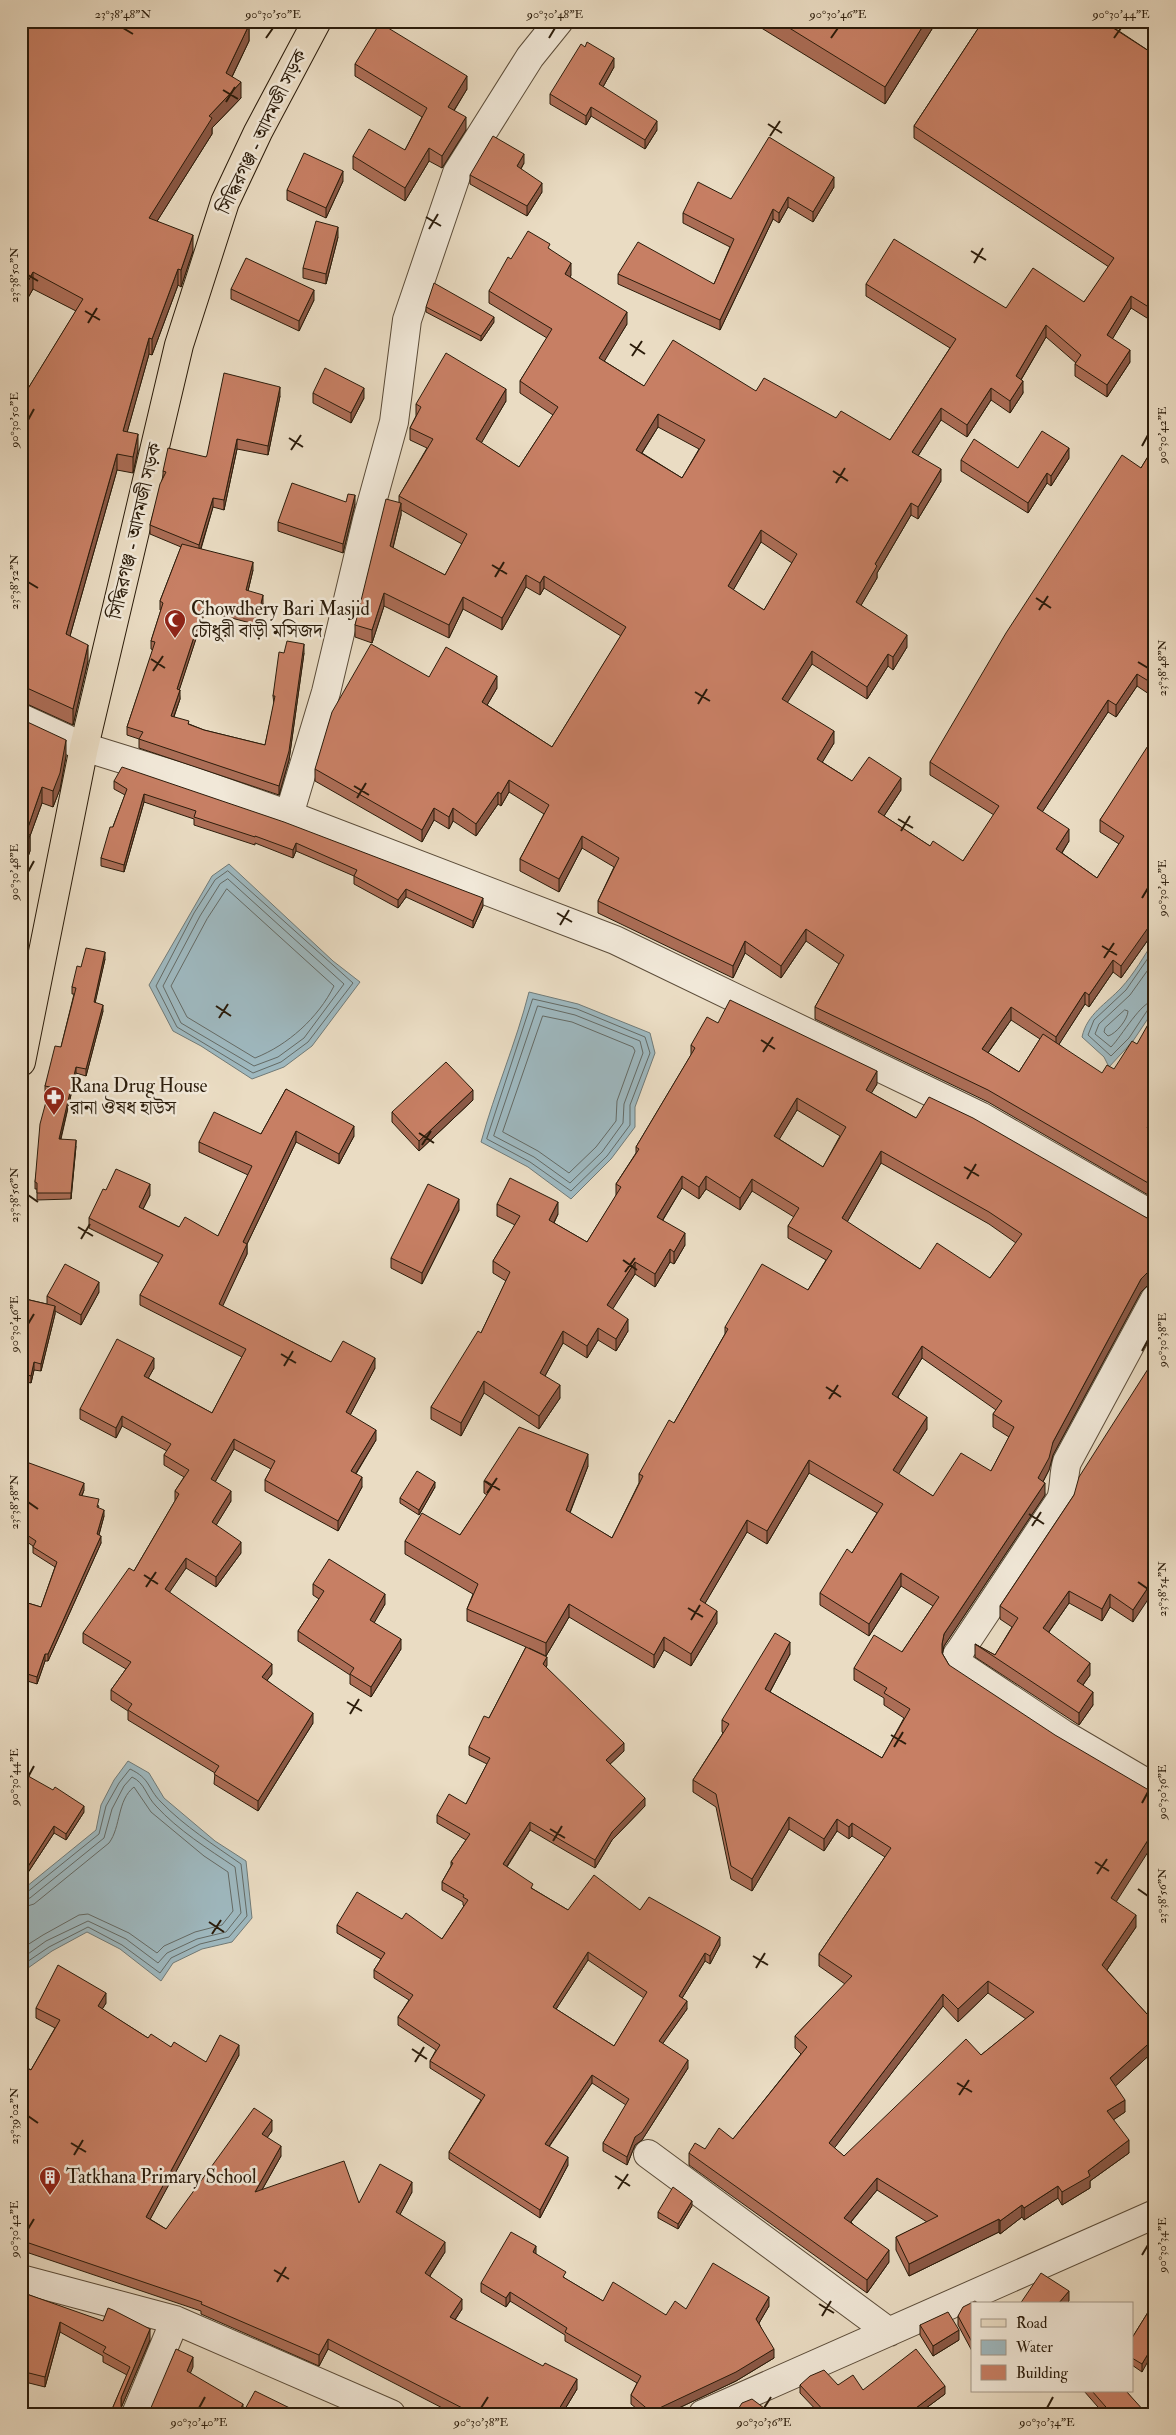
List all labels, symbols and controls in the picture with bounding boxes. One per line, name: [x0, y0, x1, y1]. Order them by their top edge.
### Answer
text: 23°38'48"N: [95, 7, 151, 22]
text: 90°30'50"E: [244, 7, 301, 22]
text: 90°30'48"E: [526, 7, 584, 22]
text: 90°30'46"E: [809, 7, 867, 22]
text: 90°30'44"E: [1091, 7, 1150, 22]
street label: সিদ্ধিরগঞ্জ - আদমজী সড়ক: [211, 45, 313, 219]
text: 23°38'50"N: [7, 247, 22, 303]
text: 90°30'50"E: [7, 392, 22, 449]
text: 90°30'42"E: [1155, 406, 1170, 464]
street label: সিদ্ধিরগঞ্জ - আদমজী সড়ক: [103, 440, 167, 622]
text: 23°38'52"N: [7, 554, 22, 610]
place label: Chowdhery Bari Masjid চৌধুরী বাড়ী মসিজদ: [191, 597, 370, 643]
mosque icon: Chowdhery Bari Masjid চৌধুরী বাড়ী মসিজদ: [163, 608, 187, 639]
text: 23°38'48"N: [1155, 640, 1170, 696]
text: 90°30'48"E: [7, 843, 22, 901]
text: 90°30'40"E: [1155, 859, 1170, 917]
place label: Rana Drug House রানা ঔষধ হাউস: [69, 1074, 208, 1120]
pharmacy icon: Rana Drug House রানা ঔষধ হাউস: [42, 1085, 66, 1116]
text: 23°38'56"N: [7, 1167, 22, 1223]
text: 90°30'46"E: [7, 1295, 22, 1353]
text: 90°30'38"E: [1155, 1312, 1170, 1368]
text: 23°38'58"N: [7, 1474, 22, 1530]
text: 23°38'54"N: [1155, 1561, 1170, 1617]
text: 90°30'44"E: [7, 1748, 22, 1807]
text: 90°30'36"E: [1155, 1764, 1170, 1820]
text: 23°38'56"N: [1155, 1868, 1170, 1924]
text: 23°39'02"N: [7, 2087, 22, 2144]
building icon: Tatkhana Primary School: [38, 2165, 62, 2196]
place label: Tatkhana Primary School: [66, 2165, 257, 2189]
text: 90°30'42"E: [7, 2200, 22, 2258]
text: 90°30'34"E: [1155, 2217, 1170, 2274]
legend: [971, 2302, 1134, 2392]
text: Road: [1016, 2314, 1048, 2333]
text: Water: [1015, 2338, 1053, 2357]
text: Building: [1016, 2364, 1068, 2383]
text: 90°30'40"E: [170, 2415, 228, 2430]
text: 90°30'38"E: [453, 2415, 509, 2430]
text: 90°30'36"E: [736, 2415, 792, 2430]
text: 90°30'34"E: [1018, 2415, 1075, 2430]

